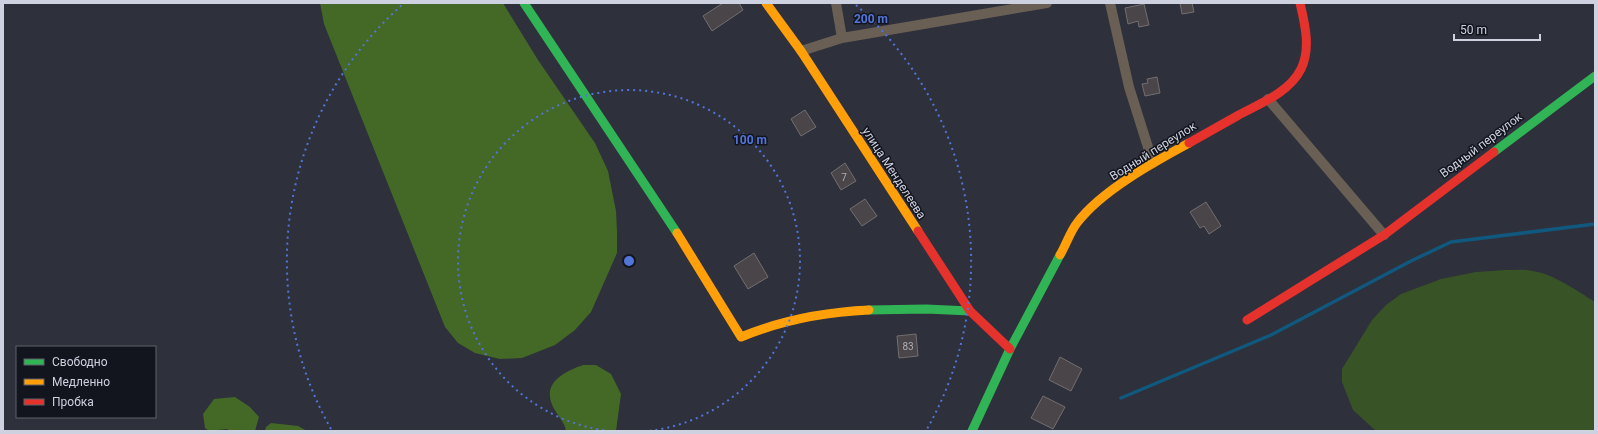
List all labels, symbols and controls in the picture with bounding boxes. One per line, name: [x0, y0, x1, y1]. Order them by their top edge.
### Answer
text: 200 m: [854, 12, 888, 26]
scale bar: [1454, 16, 1540, 42]
text: 50 m: [1460, 23, 1487, 37]
street label: Водный переулок: [1437, 109, 1525, 180]
street label: Водный переулок: [1107, 118, 1199, 183]
street label: улица Менделеева: [859, 125, 929, 221]
text: 100 m: [733, 133, 767, 147]
house number: 7: [841, 172, 847, 183]
centre of rings: [622, 254, 636, 268]
house number: 83: [902, 341, 914, 352]
legend: [16, 346, 156, 418]
text: Свободно: [52, 355, 108, 369]
text: Медленно: [52, 375, 110, 389]
text: Пробка: [52, 395, 94, 409]

